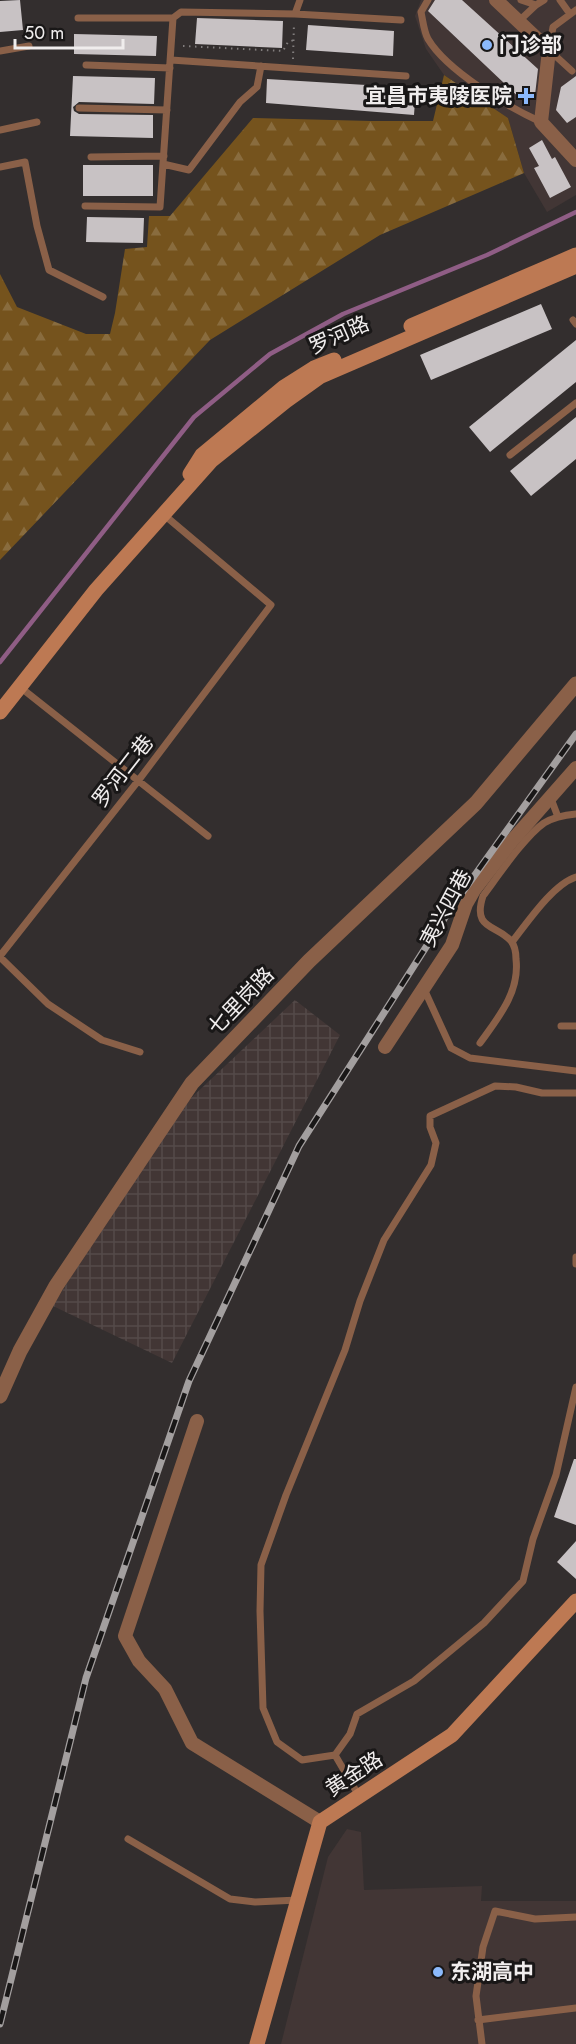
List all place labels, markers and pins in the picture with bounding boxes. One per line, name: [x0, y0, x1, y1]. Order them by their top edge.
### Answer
place label: 门诊部: [499, 30, 562, 60]
marker: 门诊部: [480, 38, 494, 52]
place label: 宜昌市夷陵医院: [365, 81, 512, 111]
marker: 宜昌市夷陵医院: [517, 87, 535, 105]
place label: 东湖高中: [450, 1957, 534, 1987]
marker: 东湖高中: [431, 1965, 445, 1979]

